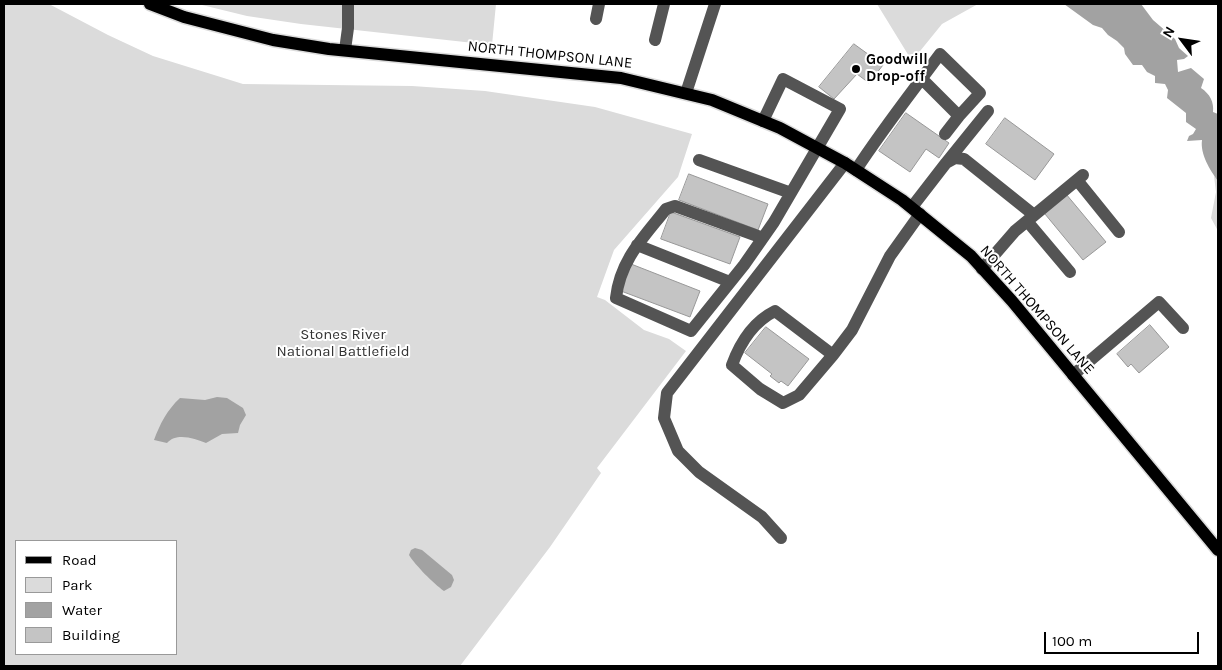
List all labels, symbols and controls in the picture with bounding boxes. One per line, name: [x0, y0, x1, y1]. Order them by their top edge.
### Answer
north arrow: [1157, 15, 1207, 65]
text: N: [1159, 23, 1179, 41]
street label: NORTH THOMPSON LANE: [467, 37, 633, 73]
place label: Goodwill Drop-off: [866, 51, 928, 86]
marker: Goodwill Drop-off: [850, 63, 862, 75]
street label: NORTH THOMPSON LANE: [976, 242, 1098, 378]
park label: Stones River National Battlefield: [276, 326, 410, 361]
legend: [15, 540, 178, 655]
text: Road: [62, 551, 97, 569]
text: Park: [62, 576, 92, 594]
text: Water: [62, 601, 102, 619]
scale bar: [1047, 622, 1202, 654]
text: Building: [62, 626, 120, 644]
text: 100 m: [1052, 632, 1092, 650]

